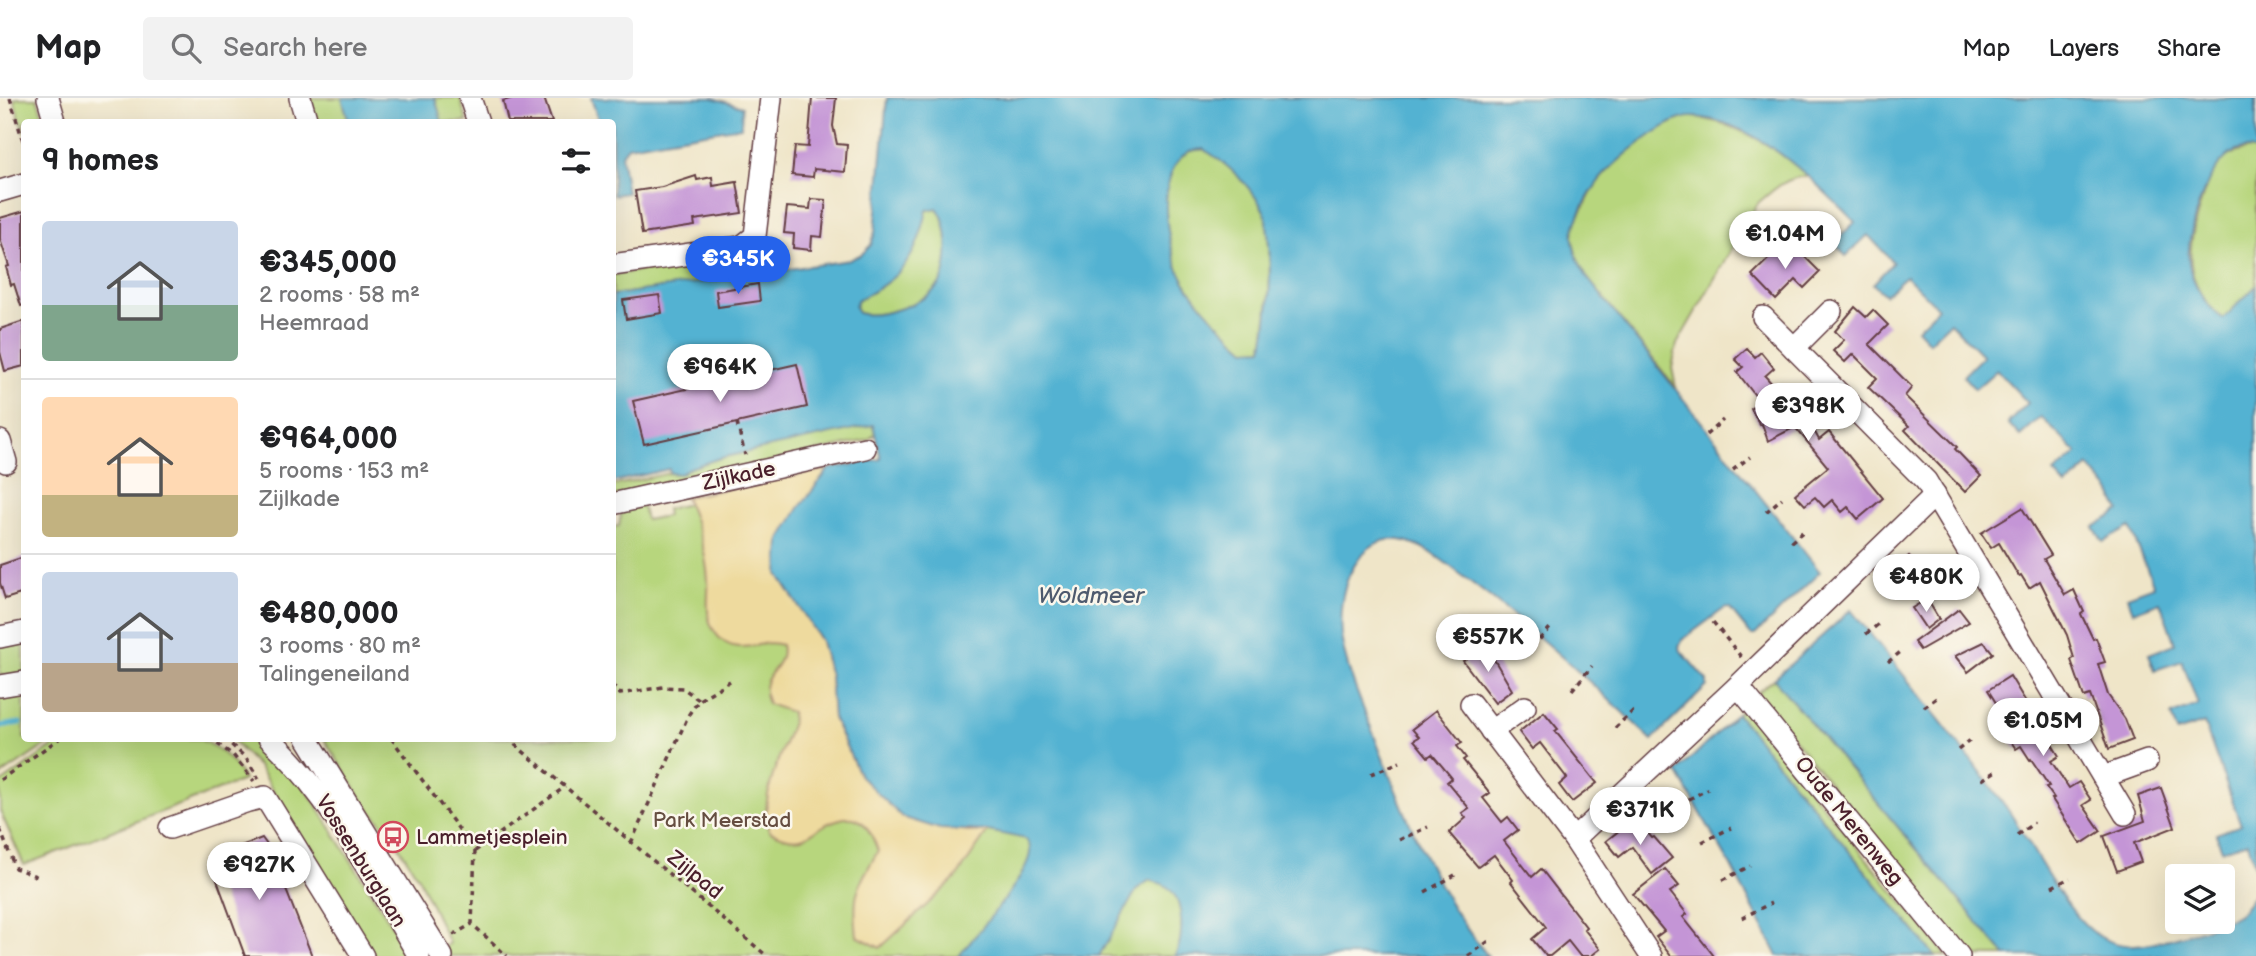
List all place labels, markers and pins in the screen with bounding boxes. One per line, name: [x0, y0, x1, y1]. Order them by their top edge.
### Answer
pin: €1.04M: [1728, 212, 1842, 271]
pin: €345K: [689, 236, 787, 296]
pin: €964K: [671, 344, 769, 404]
pin: €398K: [1759, 384, 1857, 443]
pin: €480K: [1877, 554, 1975, 614]
pin: €557K: [1439, 614, 1537, 674]
pin: €1.05M: [1986, 698, 2100, 758]
pin: €371K: [1591, 788, 1689, 847]
bus stop icon: Lammetjesplein: [376, 820, 410, 854]
place label: Lammetjesplein: [416, 825, 568, 850]
pin: €927K: [210, 842, 308, 902]

